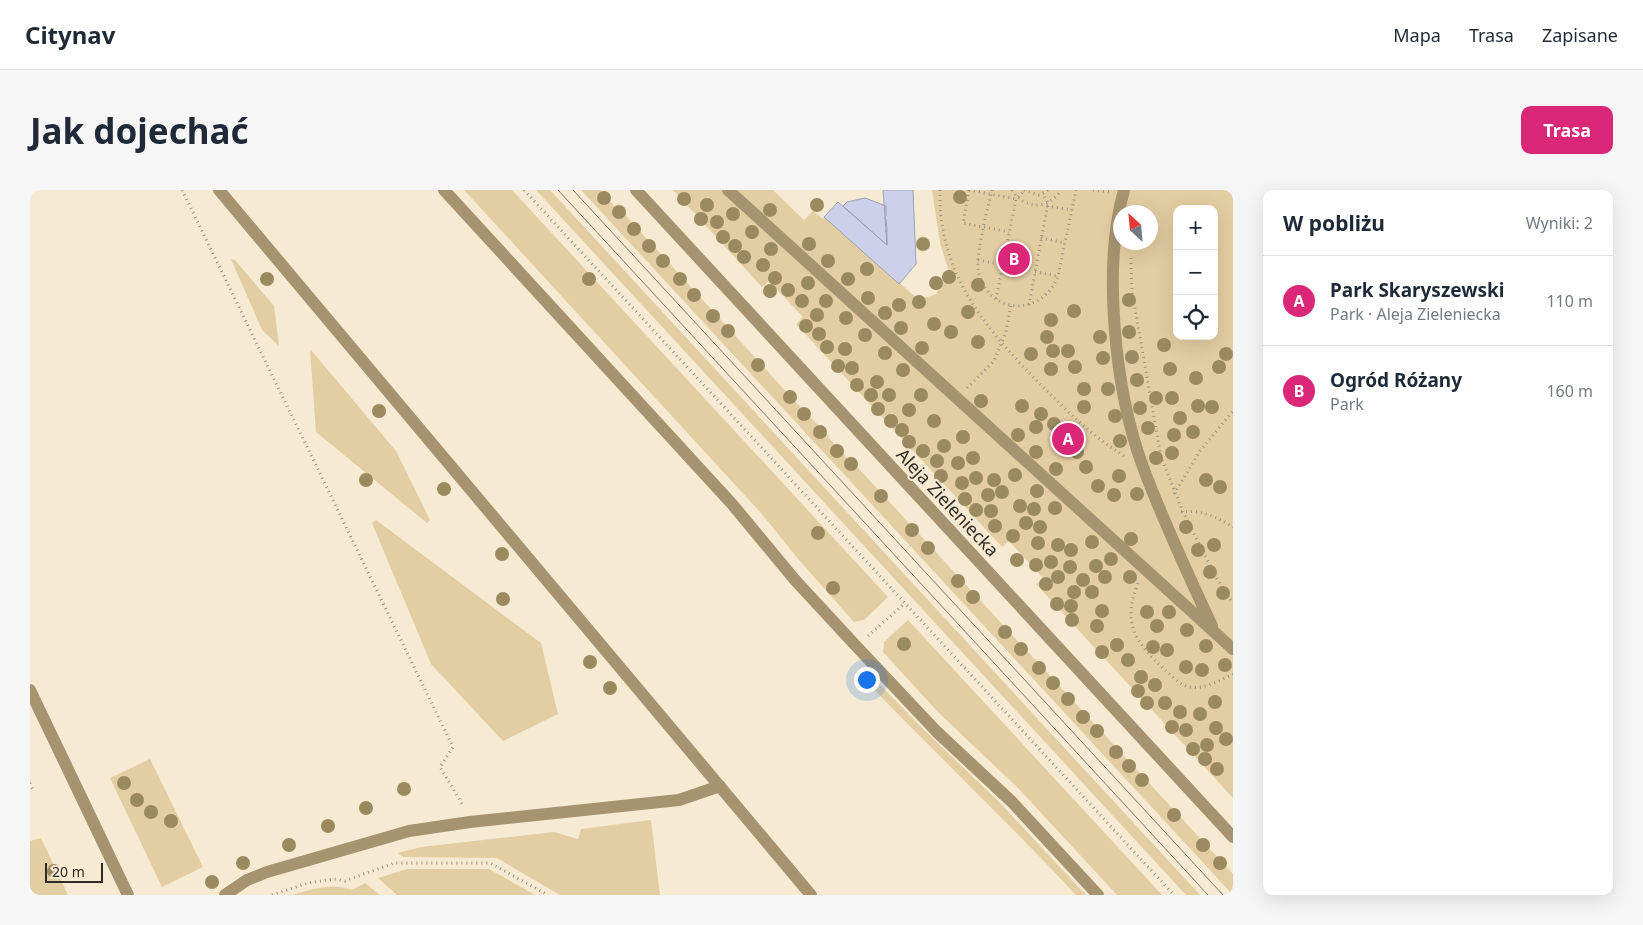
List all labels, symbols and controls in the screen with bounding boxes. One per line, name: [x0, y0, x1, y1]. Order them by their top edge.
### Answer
text: Citynav: [25, 18, 115, 51]
text: Mapa: [1393, 23, 1441, 47]
text: Trasa: [1469, 23, 1514, 47]
text: Zapisane: [1542, 23, 1618, 47]
button: Trasa: [1521, 106, 1613, 154]
text: Jak dojechać: [30, 107, 249, 154]
north arrow: [1113, 205, 1158, 250]
map controls: [1173, 205, 1218, 340]
button: +: [1173, 205, 1218, 250]
text: W pobliżu: [1283, 209, 1385, 237]
text: Wyniki: 2: [1526, 212, 1593, 234]
pin: B: [998, 240, 1030, 278]
button: −: [1173, 250, 1218, 295]
text: Park Skaryszewski: [1330, 277, 1505, 303]
text: A: [1293, 290, 1305, 312]
text: 110 m: [1546, 290, 1593, 312]
button: locate: [1173, 295, 1218, 340]
text: Park · Aleja Zieleniecka: [1330, 303, 1501, 325]
text: Ogród Różany: [1330, 367, 1462, 393]
text: B: [1294, 380, 1304, 402]
text: 160 m: [1546, 380, 1593, 402]
text: Park: [1330, 393, 1364, 415]
pin: A: [1052, 420, 1084, 458]
street label: Aleja Zieleniecka: [892, 443, 1004, 561]
your location: [854, 667, 880, 693]
scale bar: [45, 860, 102, 883]
text: 20 m: [52, 862, 85, 881]

